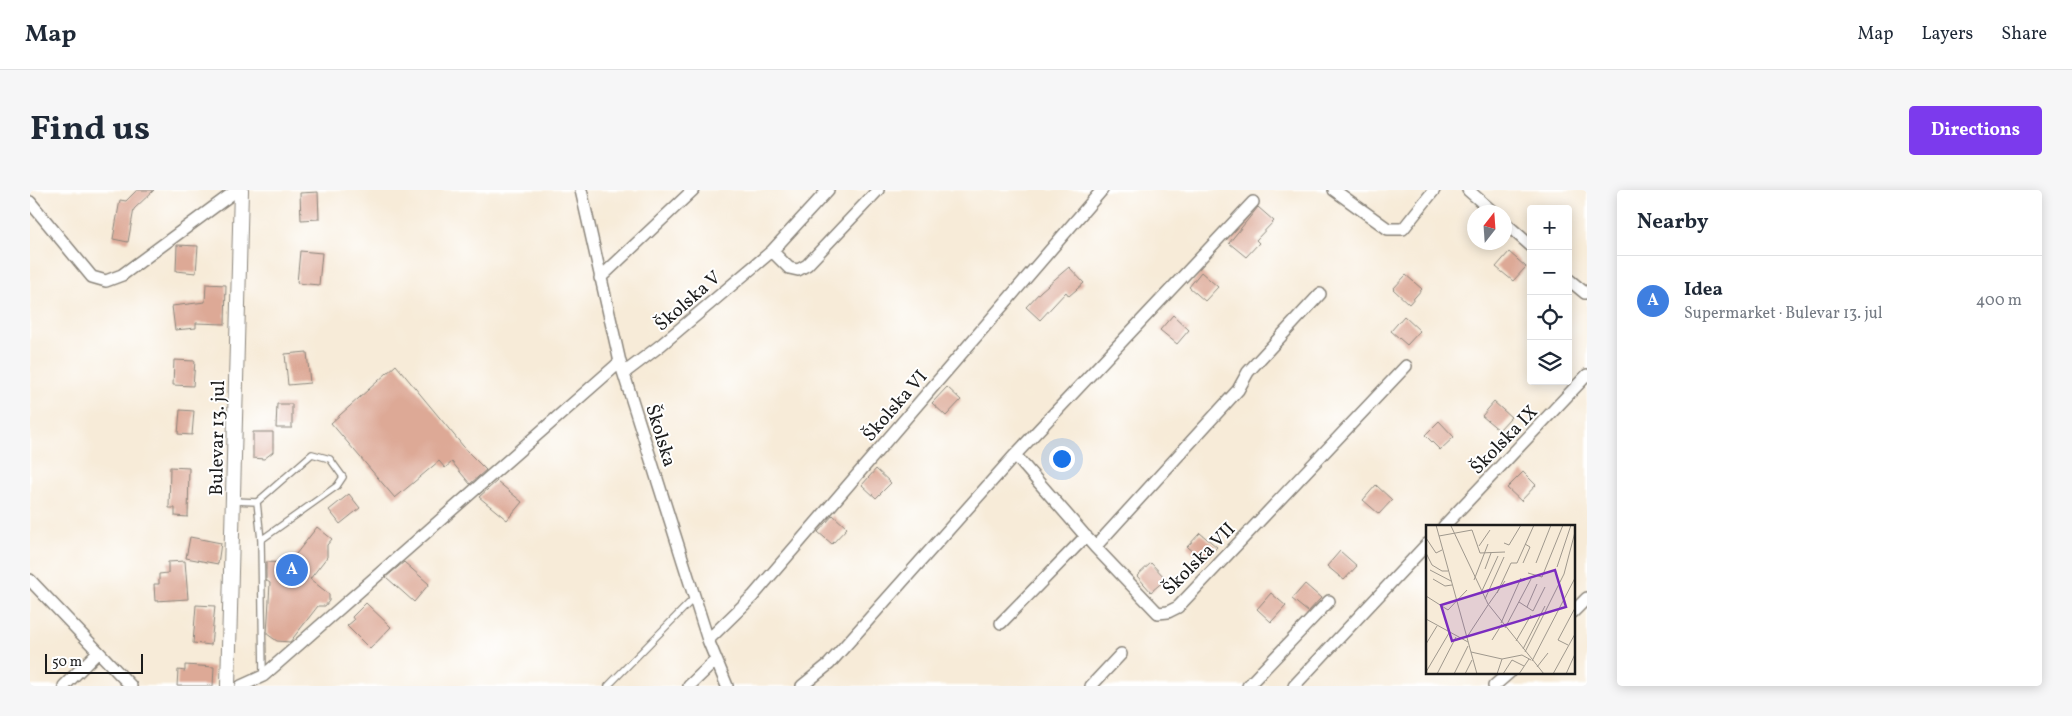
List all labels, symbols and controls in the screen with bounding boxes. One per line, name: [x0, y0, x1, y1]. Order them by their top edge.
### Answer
text: Map: [25, 18, 76, 52]
text: Map: [1857, 22, 1893, 47]
text: Layers: [1921, 22, 1973, 47]
text: Share: [2001, 22, 2047, 47]
text: Find us: [30, 106, 150, 154]
button: Directions: [1909, 106, 2042, 155]
north arrow: [1467, 205, 1512, 250]
map controls: [1527, 205, 1572, 385]
button: +: [1527, 205, 1572, 250]
text: Nearby: [1637, 208, 1708, 237]
button: −: [1527, 250, 1572, 295]
street label: Školska V: [649, 265, 727, 338]
text: Idea: [1684, 277, 1723, 303]
text: A: [1647, 290, 1659, 312]
text: 400 m: [1976, 290, 2022, 312]
button: locate: [1527, 295, 1572, 340]
text: Supermarket · Bulevar 13. jul: [1684, 303, 1883, 325]
button: layers: [1527, 340, 1572, 385]
street label: Školska VI: [857, 365, 934, 448]
street label: Bulevar 13. jul: [204, 380, 232, 496]
street label: Školska IX: [1465, 400, 1544, 481]
street label: Školska: [638, 401, 682, 470]
your location: [1049, 446, 1075, 472]
street label: Školska VII: [1157, 517, 1242, 602]
inset map: [1426, 525, 1574, 673]
pin: A: [276, 551, 308, 589]
scale bar: [45, 651, 142, 674]
text: 50 m: [52, 653, 82, 672]

